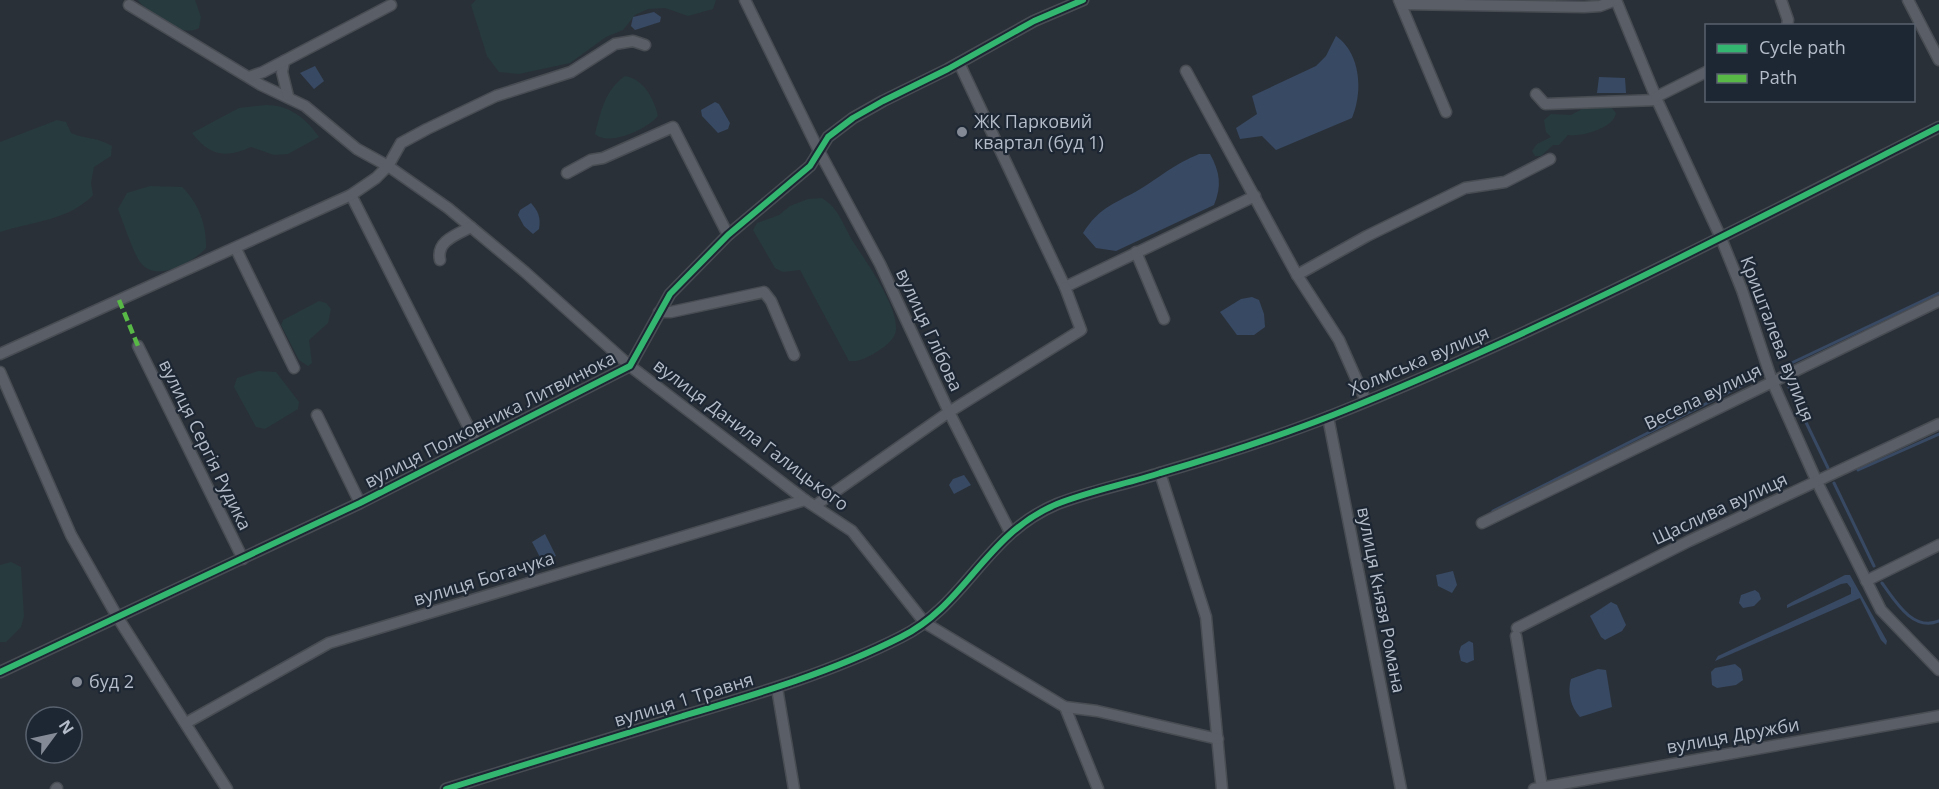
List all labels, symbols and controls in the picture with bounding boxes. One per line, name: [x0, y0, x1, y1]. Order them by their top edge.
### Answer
legend: [1705, 24, 1915, 102]
text: Cycle path: [1759, 35, 1846, 59]
text: Path: [1759, 65, 1797, 89]
place label: ЖК Парковий квартал (буд 1): [974, 109, 1104, 154]
marker: ЖК Парковий квартал (буд 1): [955, 125, 969, 139]
street label: Кришталева вулиця: [1735, 252, 1821, 425]
street label: вулиця Глібова: [891, 264, 969, 395]
street label: Холмська вулиця: [1345, 320, 1492, 400]
street label: вулиця Полковника Литвинюка: [360, 345, 619, 493]
street label: вулиця Данила Галицького: [649, 353, 854, 516]
street label: вулиця Сергія Рудика: [154, 355, 258, 534]
street label: Весела вулиця: [1640, 357, 1765, 435]
street label: Щаслива вулиця: [1648, 466, 1791, 550]
street label: вулиця Князя Романа: [1352, 505, 1412, 695]
street label: вулиця Богачука: [410, 545, 557, 611]
street label: вулиця 1 Травня: [611, 666, 756, 732]
place label: буд 2: [89, 669, 134, 693]
marker: буд 2: [70, 675, 84, 689]
north arrow: [24, 705, 84, 765]
street label: вулиця Дружби: [1664, 711, 1801, 759]
text: N: [54, 715, 79, 738]

